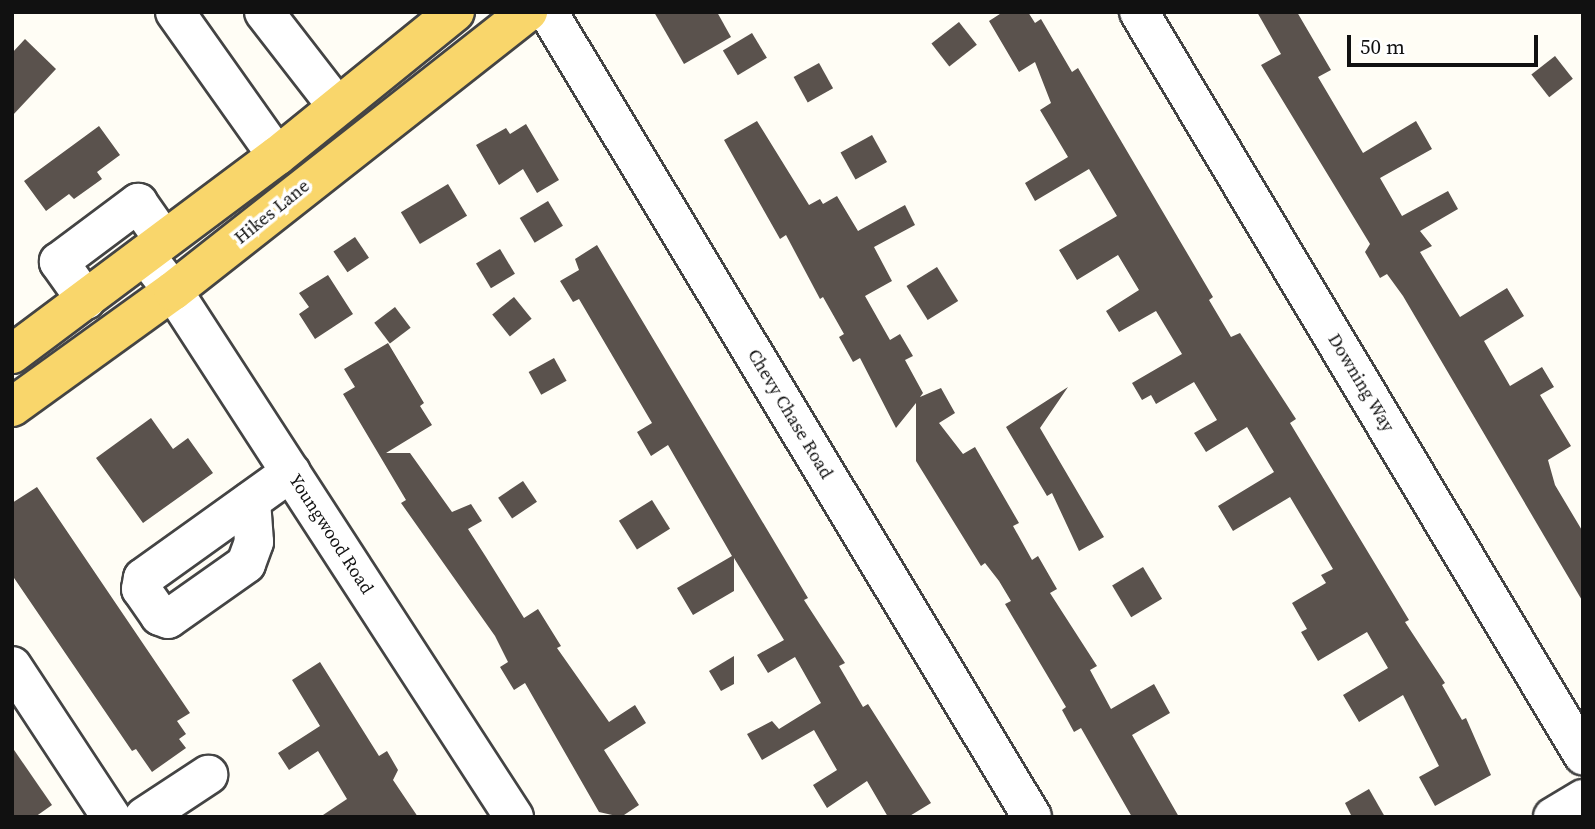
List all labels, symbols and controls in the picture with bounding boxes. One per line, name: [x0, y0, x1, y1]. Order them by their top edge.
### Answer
scale bar: [1350, 21, 1541, 65]
text: 50 m: [1360, 32, 1405, 61]
street label: Hikes Lane: [230, 175, 314, 249]
street label: Downing Way: [1323, 330, 1399, 436]
street label: Chevy Chase Road: [743, 345, 837, 483]
street label: Youngwood Road: [284, 470, 378, 598]

